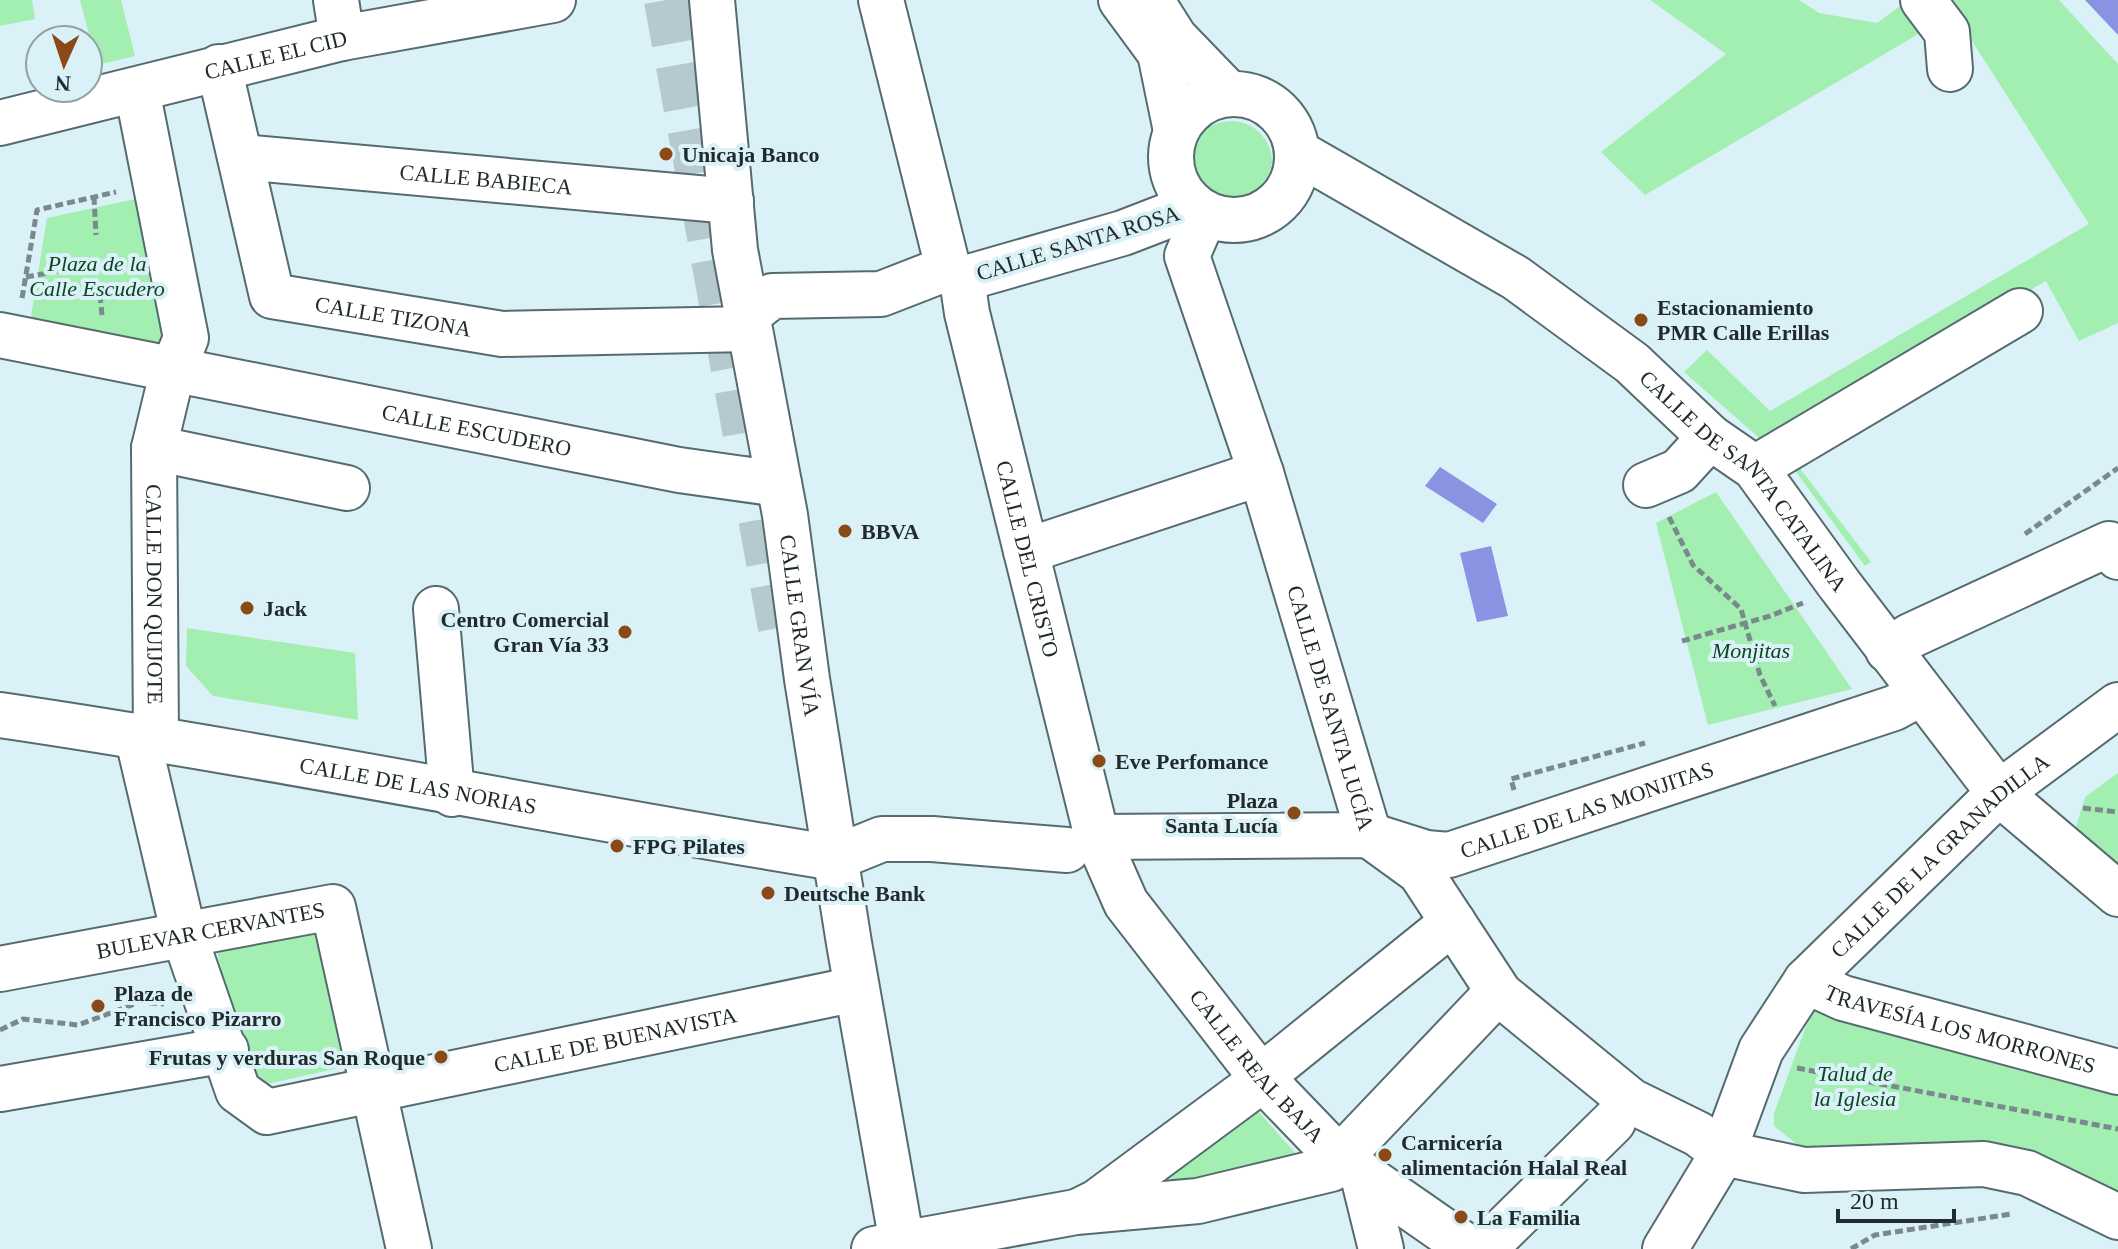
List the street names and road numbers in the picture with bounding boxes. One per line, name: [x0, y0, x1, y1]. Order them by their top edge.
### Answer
street label: CALLE EL CID: [202, 25, 349, 84]
street label: CALLE BABIECA: [399, 159, 573, 199]
street label: CALLE SANTA ROSA: [973, 200, 1183, 286]
street label: CALLE TIZONA: [313, 291, 473, 341]
street label: CALLE DE SANTA CATALINA: [1635, 365, 1853, 596]
street label: CALLE ESCUDERO: [380, 399, 574, 461]
street label: CALLE DEL CRISTO: [992, 458, 1064, 660]
street label: CALLE DON QUIJOTE: [142, 484, 168, 704]
street label: CALLE GRAN VÍA: [775, 533, 825, 718]
street label: CALLE DE SANTA LUCÍA: [1283, 582, 1379, 833]
street label: CALLE DE LA GRANADILLA: [1825, 748, 2054, 963]
street label: CALLE DE LAS NORIAS: [298, 752, 539, 819]
street label: CALLE DE LAS MONJITAS: [1457, 756, 1717, 863]
street label: BULEVAR CERVANTES: [94, 896, 327, 963]
street label: TRAVESÍA LOS MORRONES: [1821, 979, 2098, 1078]
street label: CALLE REAL BAJA: [1185, 984, 1330, 1148]
street label: CALLE DE BUENAVISTA: [492, 1002, 739, 1077]

